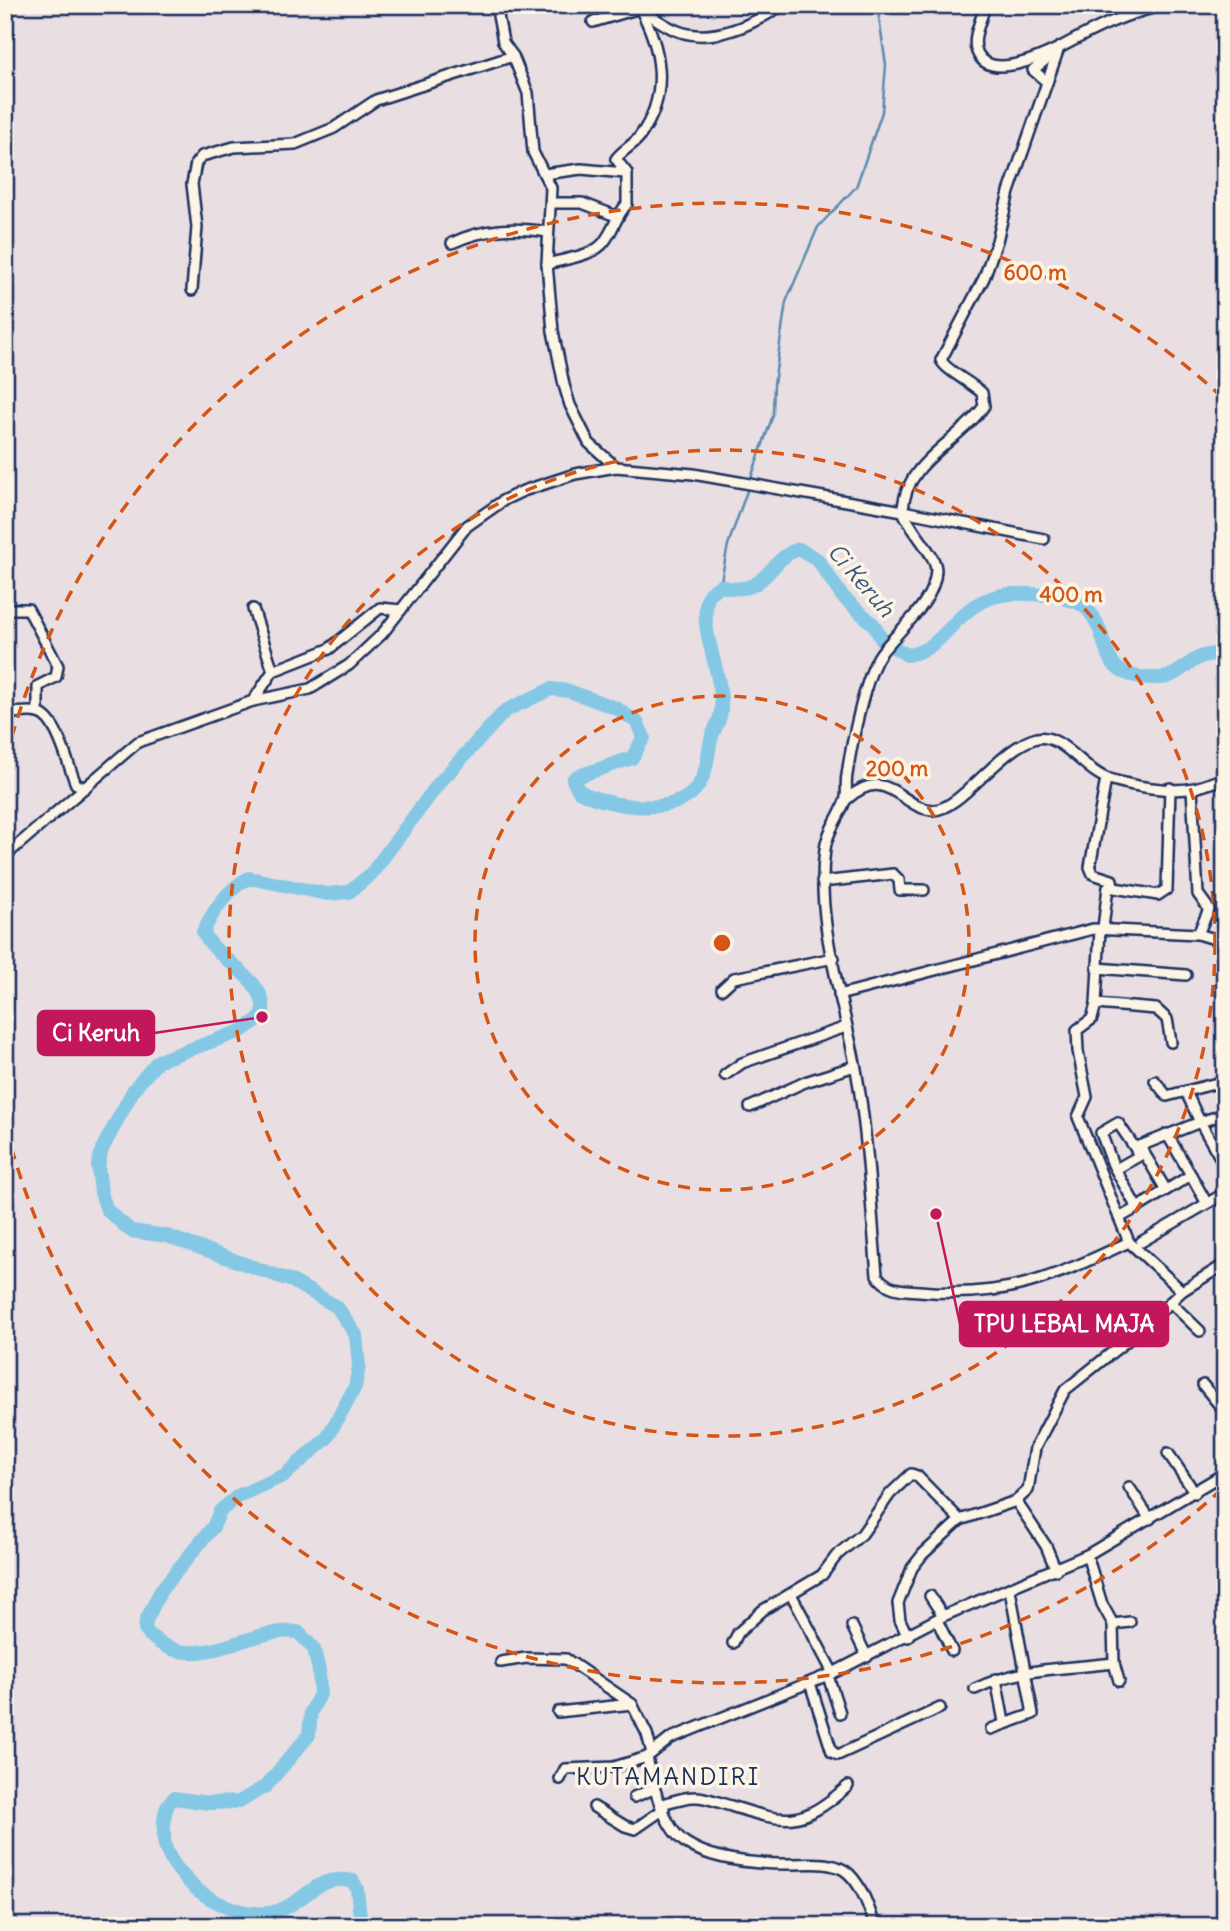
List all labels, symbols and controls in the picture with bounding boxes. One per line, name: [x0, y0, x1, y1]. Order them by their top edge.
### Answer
text: 600 m: [1003, 259, 1067, 286]
water label: Ci Keruh: [822, 537, 902, 623]
text: 400 m: [1039, 581, 1103, 608]
text: 200 m: [866, 755, 929, 782]
centre of rings: [710, 931, 734, 955]
callout: Ci Keruh: [38, 1011, 154, 1055]
text: Ci Keruh: [52, 1018, 140, 1047]
callout: TPU LEBAL MAJA: [960, 1302, 1168, 1346]
text: TPU LEBAL MAJA: [974, 1309, 1155, 1338]
district label: KUTAMANDIRI: [576, 1761, 760, 1791]

